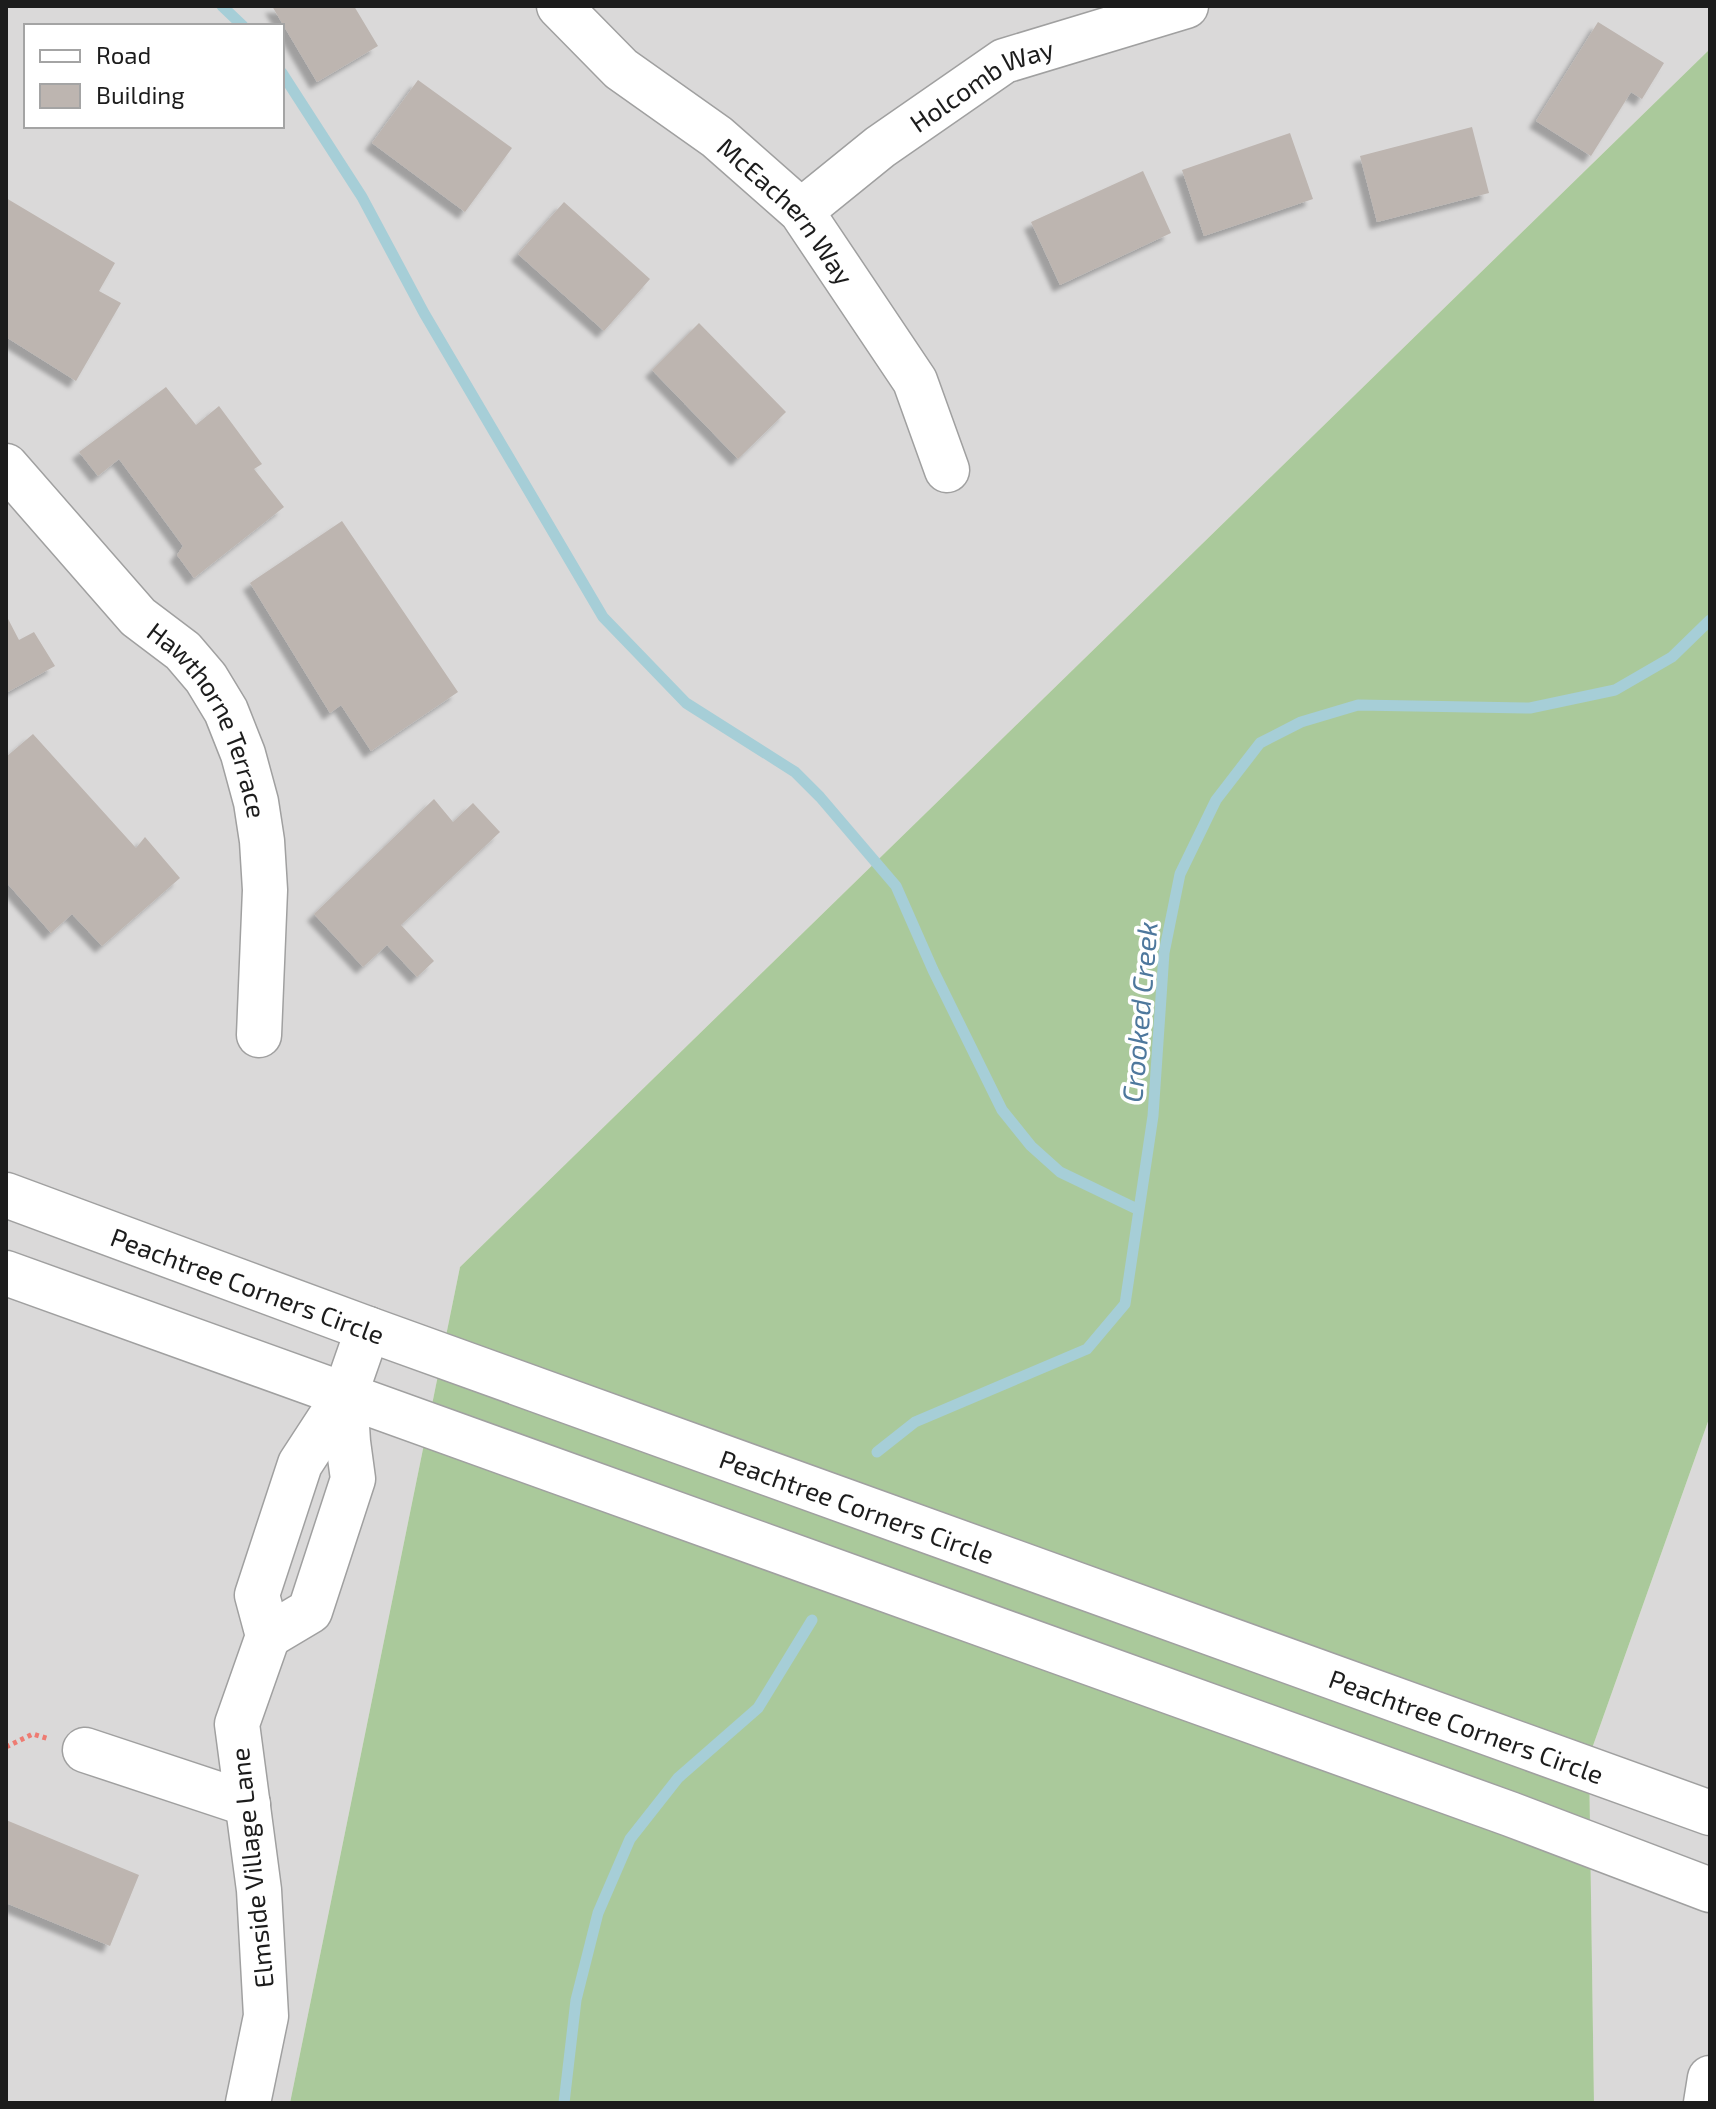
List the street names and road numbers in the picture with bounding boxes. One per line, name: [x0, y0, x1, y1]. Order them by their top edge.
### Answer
street label: Holcomb Way: [903, 31, 1057, 138]
street label: McEachern Way: [712, 130, 861, 290]
street label: Hawthorne Terrace: [142, 615, 274, 820]
street label: Peachtree Corners Circle: [107, 1220, 389, 1349]
street label: Peachtree Corners Circle: [716, 1442, 999, 1569]
street label: Peachtree Corners Circle: [1325, 1662, 1608, 1789]
street label: Elmside Village Lane: [223, 1746, 279, 1990]

